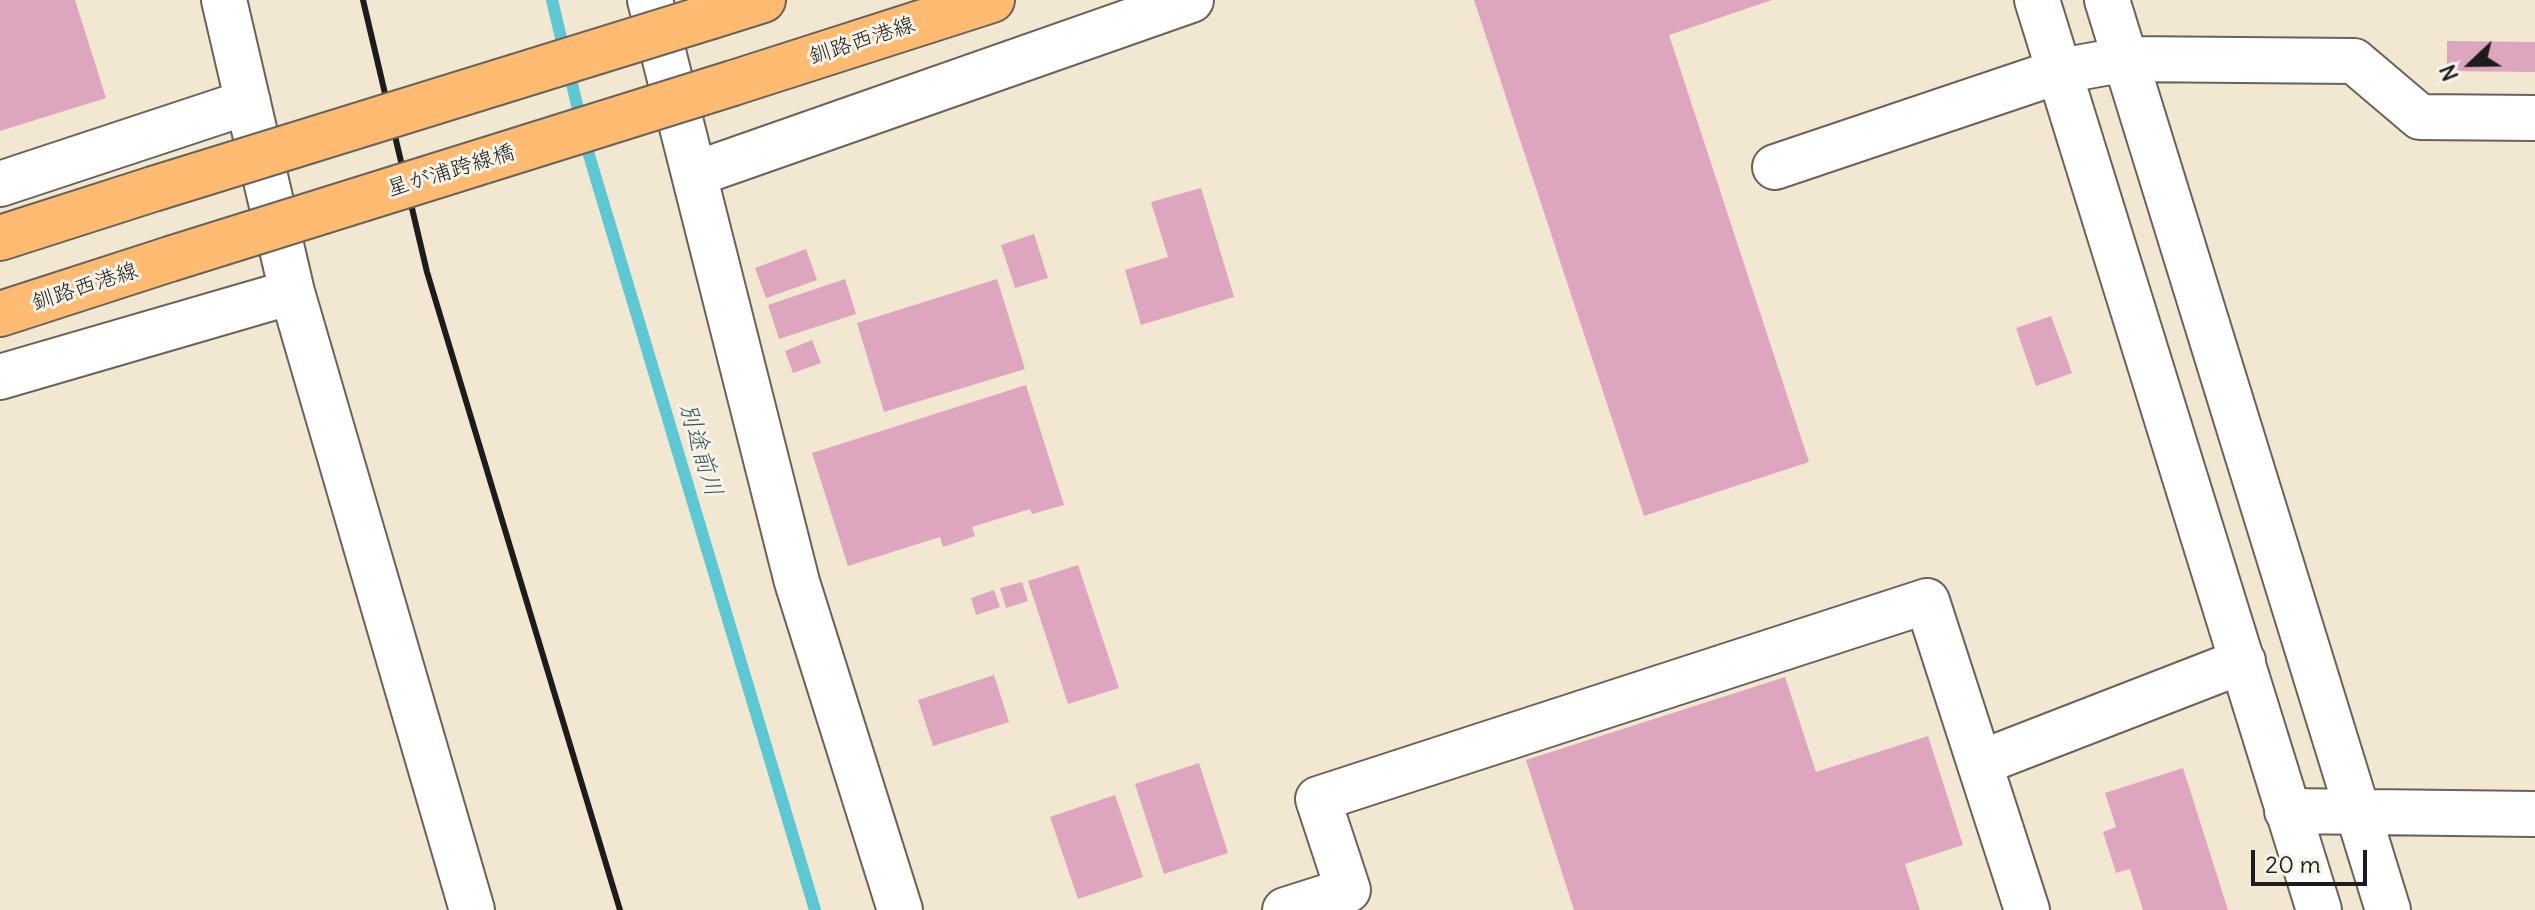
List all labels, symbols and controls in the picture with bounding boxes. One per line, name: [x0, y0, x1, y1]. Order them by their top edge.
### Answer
street label: 釧路西港線: [806, 11, 918, 71]
north arrow: [2431, 24, 2511, 104]
text: N: [2433, 61, 2465, 85]
street label: 星が浦跨線橋: [384, 139, 518, 203]
street label: 釧路西港線: [29, 257, 141, 317]
water label: 別途前川: [672, 400, 728, 500]
scale bar: [2255, 834, 2371, 884]
text: 20 m: [2265, 849, 2321, 879]

